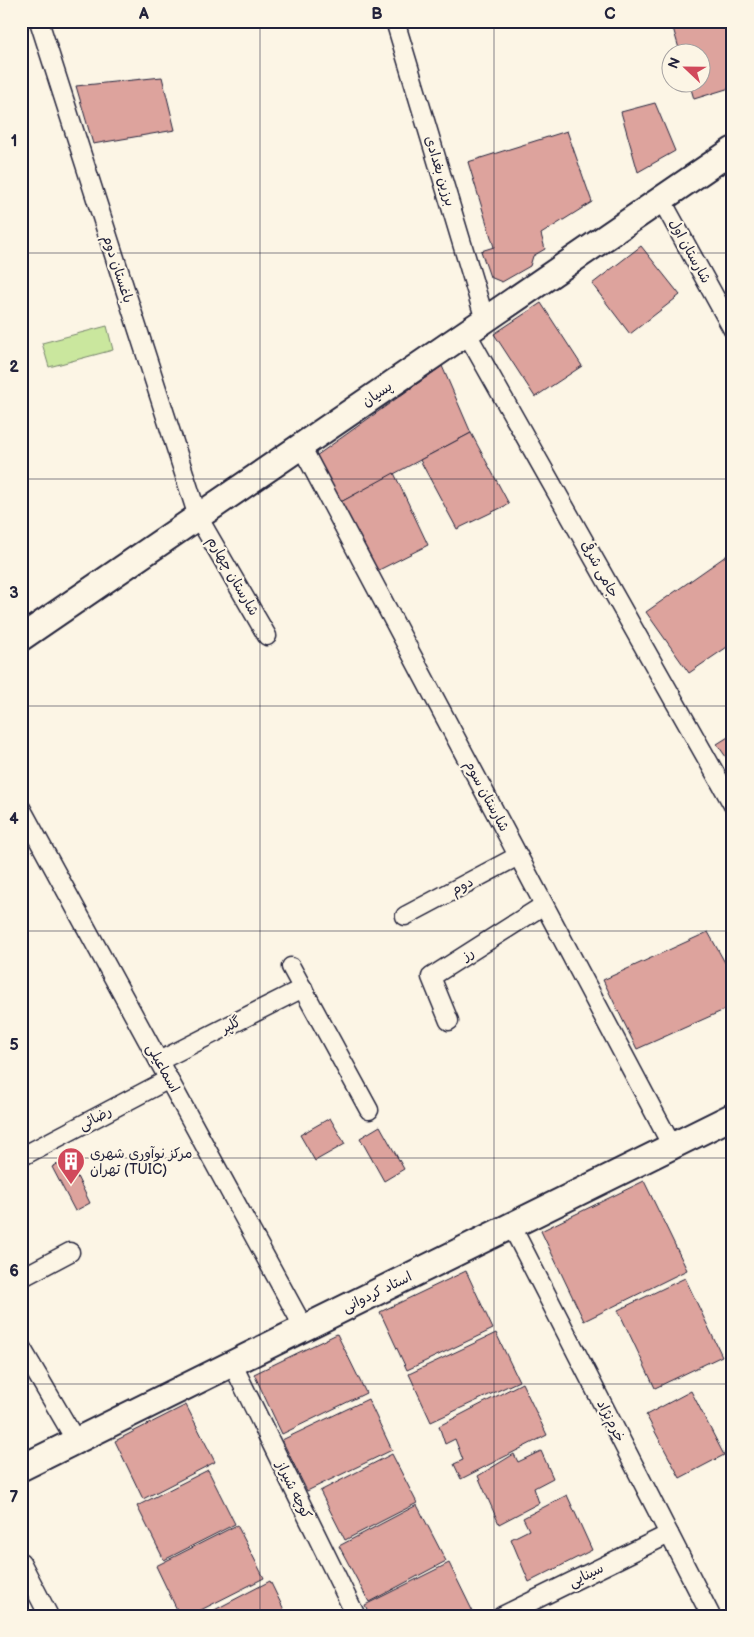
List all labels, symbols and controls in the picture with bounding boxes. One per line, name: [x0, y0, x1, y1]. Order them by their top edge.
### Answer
text: A: [138, 5, 149, 24]
text: B: [371, 5, 383, 24]
text: C: [604, 5, 616, 24]
north arrow: [662, 42, 712, 92]
text: N: [665, 55, 684, 71]
text: 1: [11, 132, 17, 151]
street label: برزین بغدادی: [421, 134, 459, 208]
street label: شارستان اول: [665, 216, 715, 286]
street label: باغستان دوم: [97, 233, 137, 306]
text: 2: [9, 358, 19, 377]
street label: پسیان: [359, 378, 396, 411]
street label: شارستان چهارم: [202, 533, 262, 620]
street label: جامی شرقی: [577, 538, 623, 600]
text: 3: [9, 584, 19, 603]
street label: شارستان سوم: [459, 758, 513, 836]
text: 4: [9, 810, 19, 829]
street label: دوم: [448, 873, 477, 901]
street label: رز: [458, 944, 477, 965]
street label: گلپر: [217, 1013, 244, 1038]
text: 5: [9, 1036, 19, 1055]
street label: اسماعیلی: [143, 1041, 183, 1095]
street label: رضائی: [76, 1102, 114, 1134]
place label: مرکز نوآوری شهری تهران (TUIC): [90, 1145, 192, 1178]
building icon: مرکز نوآوری شهری تهران (TUIC): [56, 1146, 86, 1185]
text: 6: [9, 1262, 19, 1281]
street label: استاد کردوانی: [340, 1268, 414, 1316]
street label: خرم‌نژاد: [591, 1397, 629, 1446]
street label: کوچه شیراز: [271, 1458, 315, 1522]
text: 7: [10, 1488, 19, 1507]
street label: سینایی: [566, 1559, 606, 1591]

